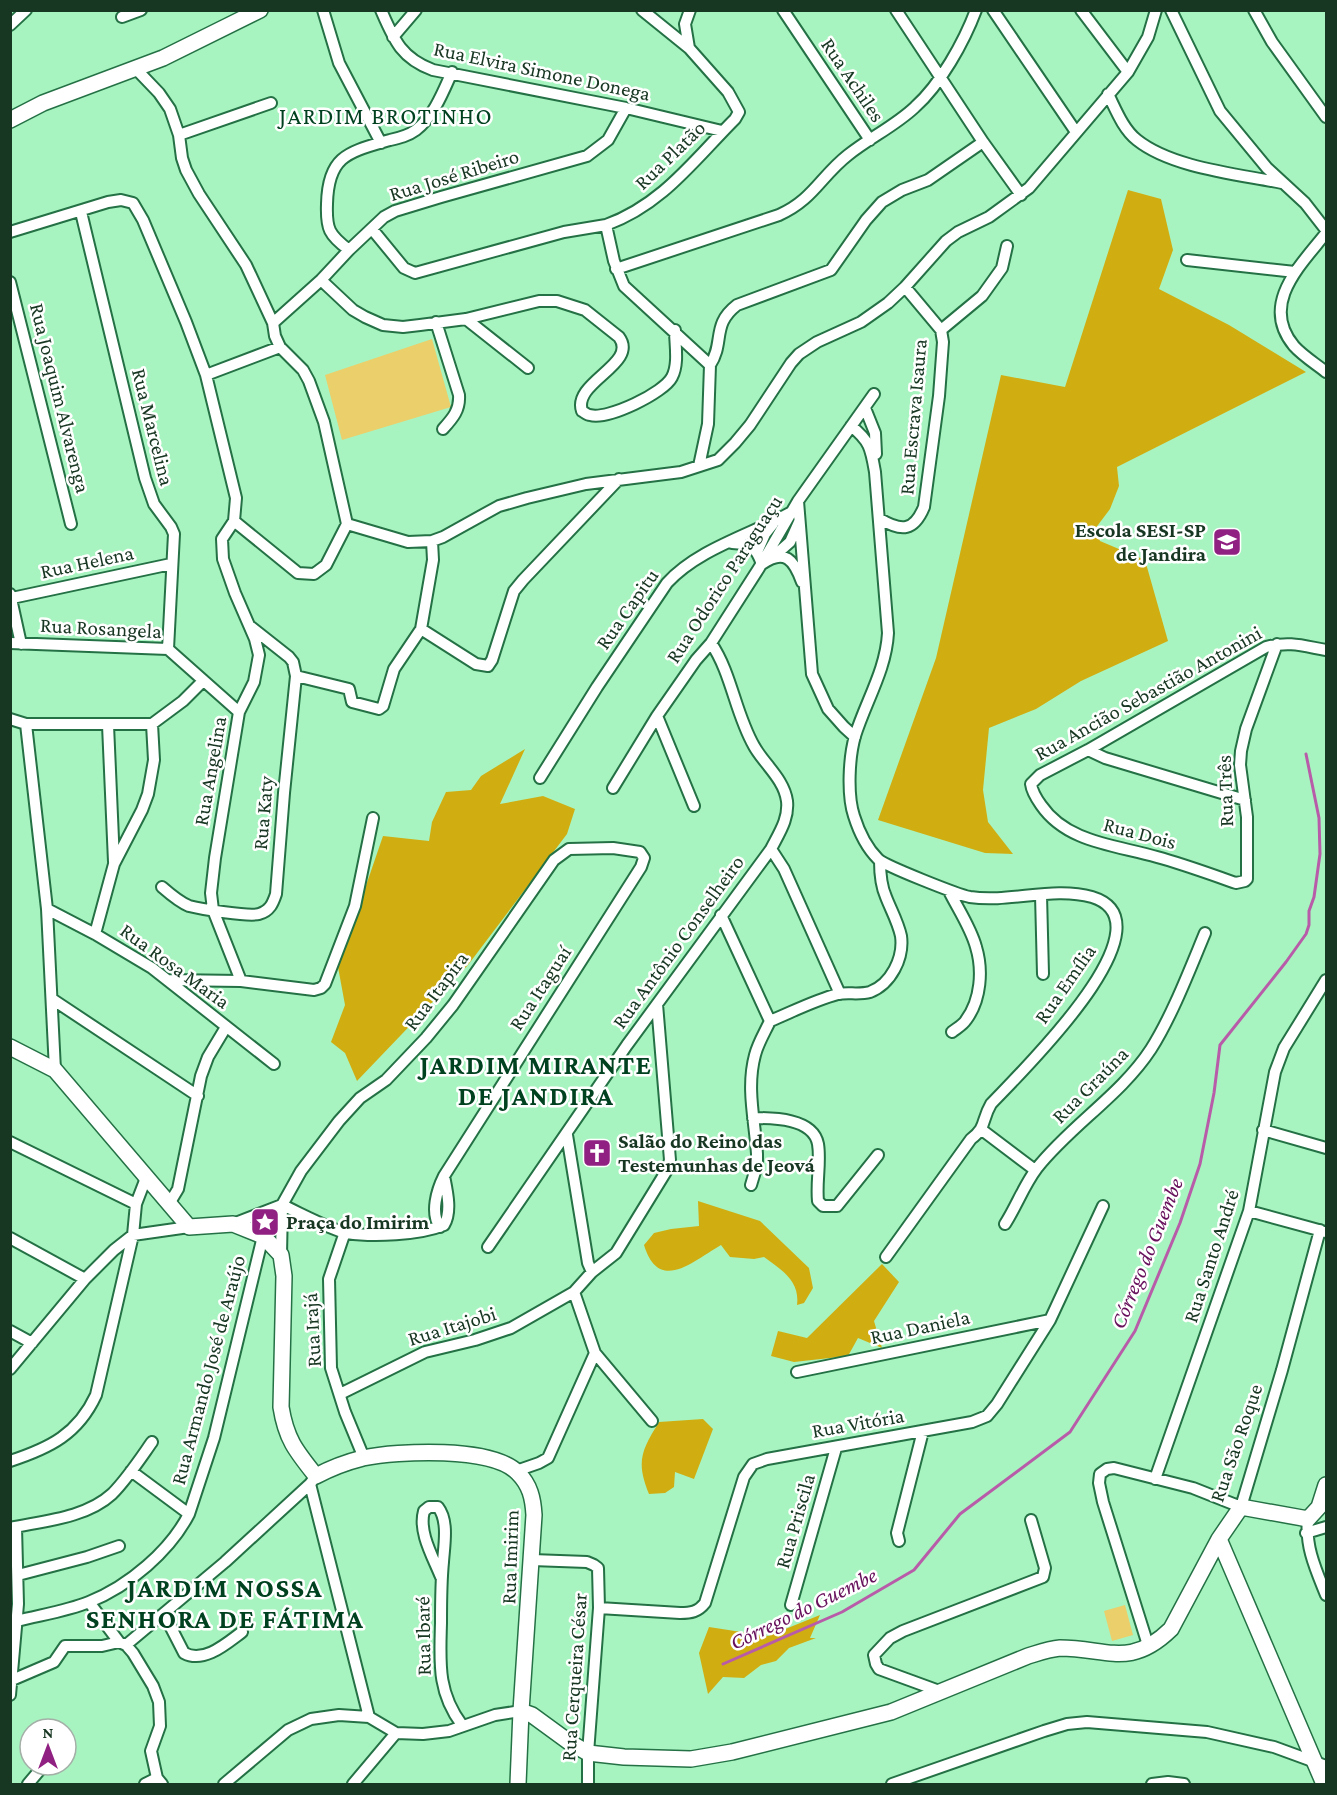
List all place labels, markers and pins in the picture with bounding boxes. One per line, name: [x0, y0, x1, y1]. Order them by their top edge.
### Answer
place label: Escola SESI-SP de Jandira: [1075, 518, 1207, 566]
school or university icon: Escola SESI-SP de Jandira: [1211, 526, 1243, 558]
place label: Salão do Reino das Testemunhas de Jeová: [618, 1129, 815, 1177]
church icon: Salão do Reino das Testemunhas de Jeová: [581, 1137, 613, 1169]
place icon: Praça do Imirim: [249, 1206, 281, 1238]
place label: Praça do Imirim: [286, 1210, 429, 1234]

